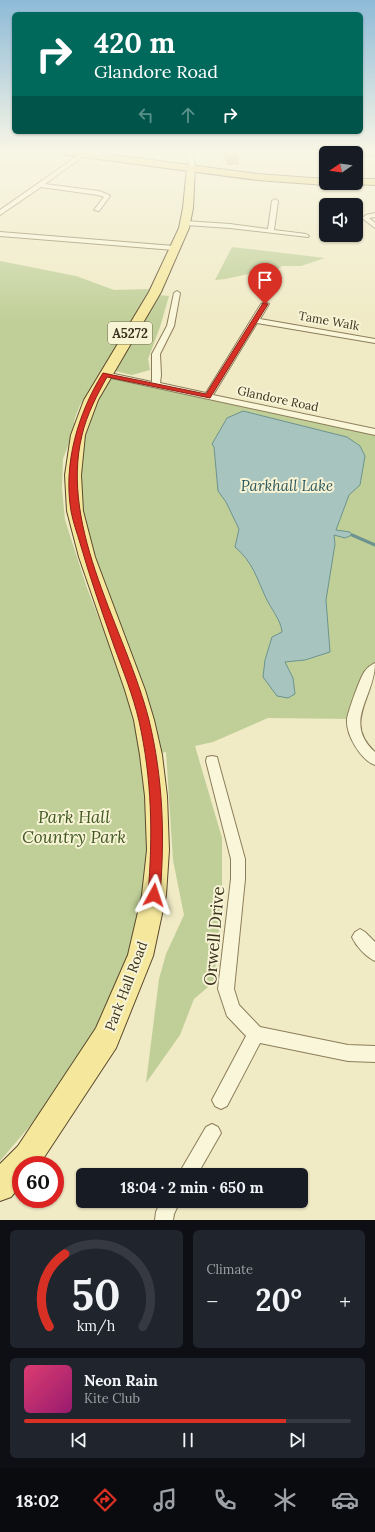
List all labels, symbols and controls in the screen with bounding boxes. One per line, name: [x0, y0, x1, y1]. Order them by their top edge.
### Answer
text: 420 m: [94, 25, 175, 61]
icon: right: [28, 28, 80, 80]
text: Glandore Road: [94, 60, 218, 83]
icon: left: [135, 104, 157, 126]
icon: ahead: [177, 104, 199, 126]
icon: right: [219, 104, 241, 126]
north arrow: [319, 146, 363, 190]
map controls: [319, 146, 363, 242]
button: sound: [319, 198, 363, 242]
pin: [248, 263, 282, 304]
icon: arrive: [254, 269, 276, 291]
street label: Tame Walk: [298, 308, 361, 333]
road number: A5272: [108, 322, 152, 344]
street label: Glandore Road: [236, 383, 320, 414]
water label: Parkhall Lake: [241, 476, 333, 495]
park label: Park Hall Country Park: [22, 806, 126, 848]
position arrow: [133, 874, 175, 916]
street label: Orwell Drive: [199, 885, 229, 987]
street label: Park Hall Road: [101, 939, 151, 1033]
speed limit sign: 60: [12, 1156, 64, 1208]
text: 18:04 · 2 min · 650 m: [121, 1178, 263, 1197]
text: Climate: [207, 1261, 253, 1278]
text: 50: [72, 1268, 121, 1321]
text: 20°: [255, 1281, 302, 1319]
text: −: [207, 1287, 218, 1315]
text: +: [339, 1287, 351, 1315]
text: km/h: [77, 1317, 116, 1336]
text: Neon Rain: [84, 1371, 158, 1390]
text: Kite Club: [84, 1390, 140, 1407]
icon: previous: [68, 1429, 90, 1451]
icon: pause: [177, 1429, 199, 1451]
icon: next: [286, 1429, 308, 1451]
icon: directions: [91, 1486, 119, 1514]
icon: music: [151, 1486, 179, 1514]
icon: phone: [211, 1486, 239, 1514]
icon: climate: [271, 1486, 299, 1514]
icon: car: [331, 1486, 359, 1514]
text: 18:02: [16, 1489, 59, 1512]

